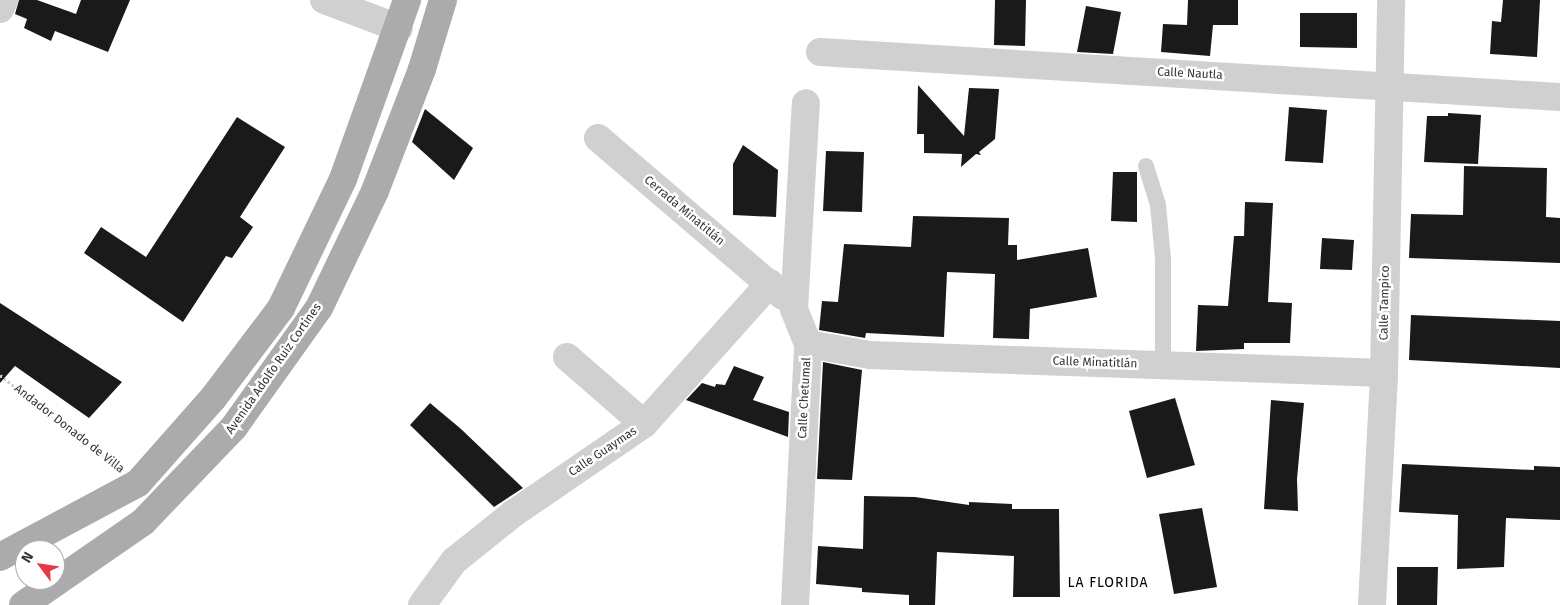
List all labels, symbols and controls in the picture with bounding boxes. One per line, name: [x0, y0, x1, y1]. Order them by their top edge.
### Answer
street label: Calle Nautla: [1157, 65, 1223, 83]
street label: Cerrada Minatitlán: [641, 173, 727, 249]
street label: Calle Tampico: [1377, 265, 1393, 341]
street label: Avenida Adolfo Ruiz Cortines: [223, 301, 325, 437]
street label: Calle Minatitlán: [1052, 354, 1138, 372]
street label: Calle Chetumal: [796, 357, 814, 439]
street label: Andador Donado de Villa: [11, 382, 127, 476]
street label: Calle Guaymas: [566, 424, 640, 480]
north arrow: [15, 540, 65, 590]
text: N: [18, 549, 37, 566]
district label: LA FLORIDA: [1066, 575, 1150, 591]

